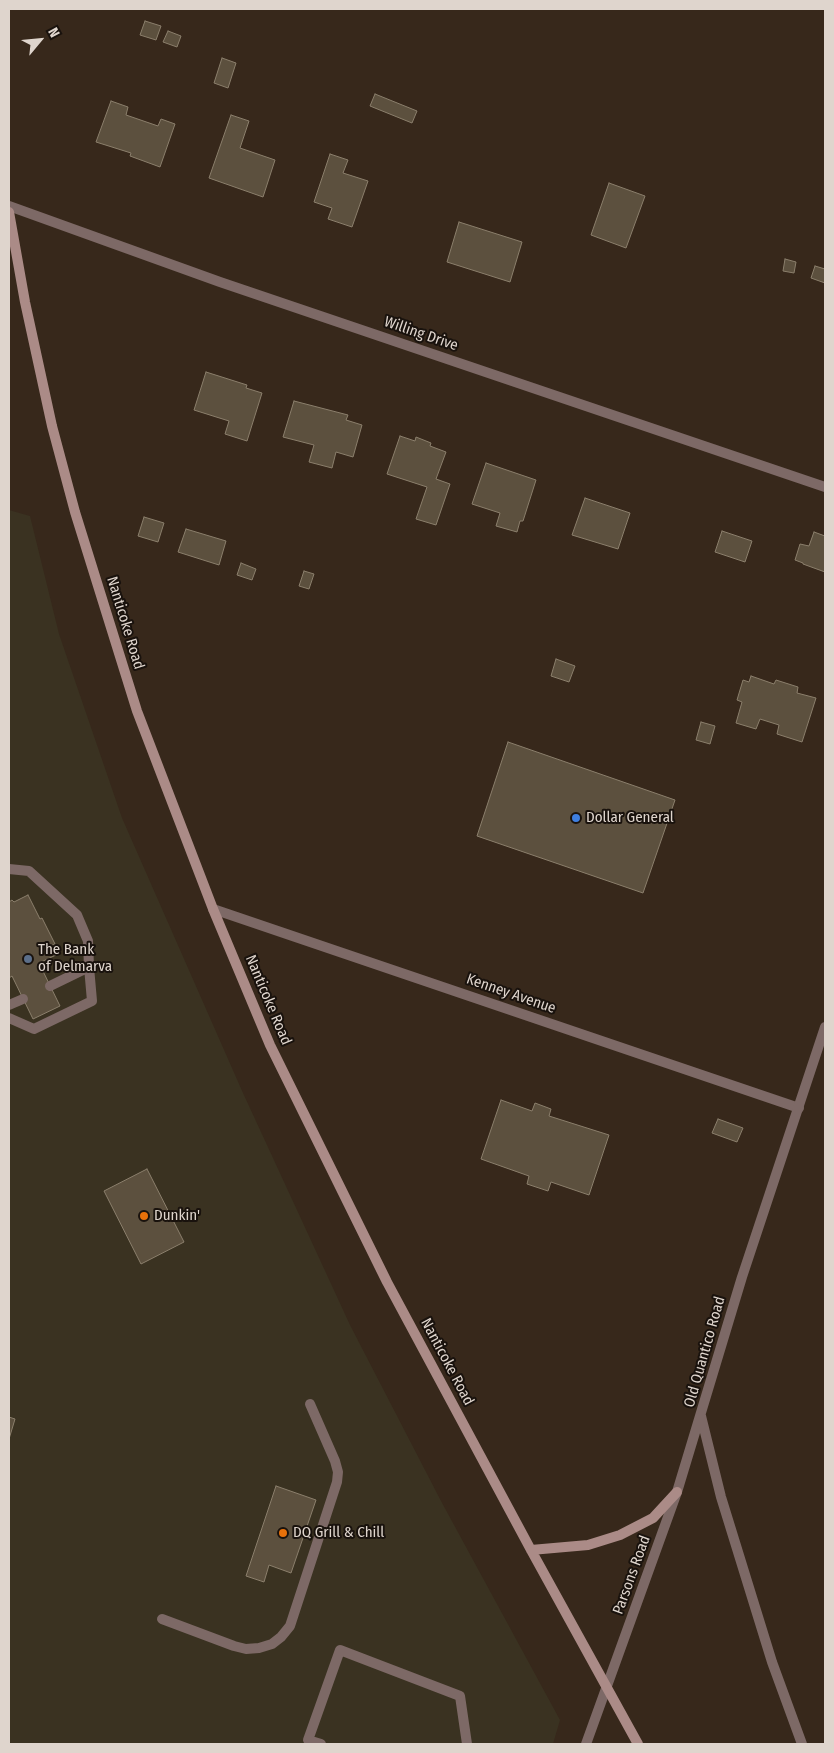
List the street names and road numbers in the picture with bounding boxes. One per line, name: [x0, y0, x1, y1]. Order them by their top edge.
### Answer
street label: Willing Drive: [382, 313, 460, 355]
street label: Nanticoke Road: [102, 574, 148, 672]
street label: Nanticoke Road: [241, 952, 295, 1048]
street label: Kenney Avenue: [464, 970, 558, 1018]
street label: Old Quantico Road: [681, 1294, 729, 1410]
street label: Nanticoke Road: [417, 1315, 477, 1409]
street label: Parsons Road: [609, 1533, 655, 1617]

